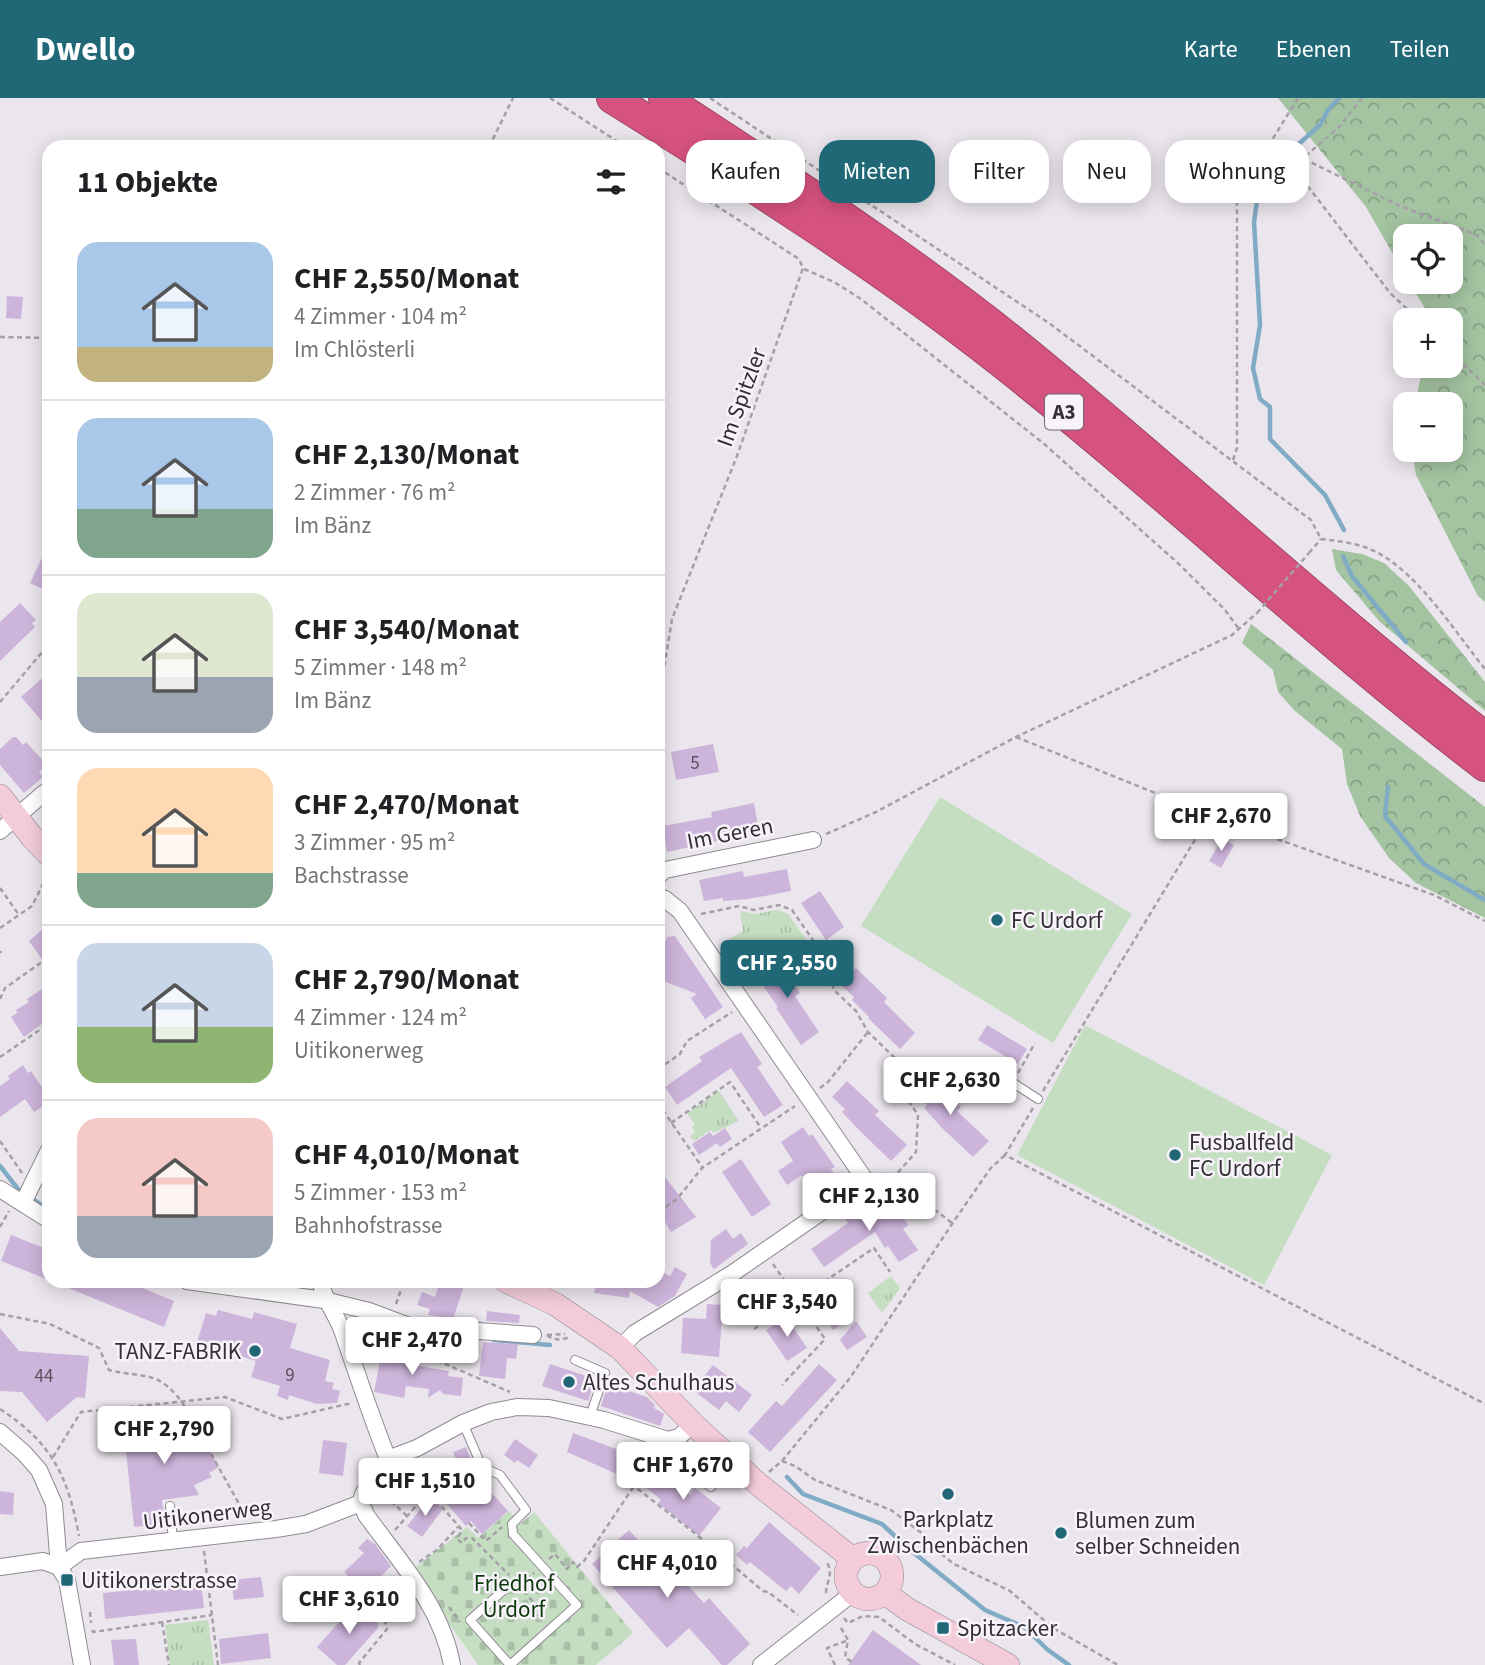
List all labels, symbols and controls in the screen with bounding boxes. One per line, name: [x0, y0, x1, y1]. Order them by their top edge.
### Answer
text: Dwello: [35, 26, 136, 73]
text: Karte: [1184, 32, 1238, 67]
text: Ebenen: [1276, 32, 1352, 67]
text: Teilen: [1390, 32, 1450, 67]
chip: Kaufen: [686, 140, 805, 203]
chip: Mieten: [819, 140, 935, 203]
chip: Filter: [949, 140, 1049, 203]
chip: Neu: [1063, 140, 1151, 203]
chip: Wohnung: [1165, 140, 1309, 203]
text: 11 Objekte: [77, 161, 218, 204]
icon: filters: [592, 163, 630, 201]
map controls: [1393, 224, 1463, 462]
button: locate: [1393, 224, 1463, 294]
text: CHF 2,550/Monat: [294, 257, 519, 300]
icon: home: [133, 270, 217, 354]
text: 4 Zimmer · 104 m²: [294, 300, 467, 333]
button: +: [1393, 308, 1463, 378]
text: Im Chlösterli: [294, 333, 415, 366]
street label: Im Spitzler: [708, 342, 775, 451]
button: −: [1393, 392, 1463, 462]
road number: A3: [1045, 394, 1083, 430]
text: CHF 2,130/Monat: [294, 433, 519, 476]
icon: home: [133, 446, 217, 530]
text: 2 Zimmer · 76 m²: [294, 476, 456, 509]
text: Im Bänz: [294, 509, 371, 542]
text: CHF 3,540/Monat: [294, 608, 519, 651]
icon: home: [133, 621, 217, 705]
text: 5 Zimmer · 148 m²: [294, 651, 467, 684]
text: Im Bänz: [294, 684, 371, 717]
house number: 5: [690, 750, 700, 777]
text: CHF 2,470/Monat: [294, 783, 519, 826]
pin: CHF 2,670: [1141, 794, 1301, 853]
icon: home: [133, 796, 217, 880]
text: CHF 2,670: [1170, 799, 1272, 832]
street label: Im Geren: [684, 809, 776, 858]
text: 3 Zimmer · 95 m²: [294, 826, 456, 859]
text: Bachstrasse: [294, 859, 409, 892]
place label: FC Urdorf: [1011, 904, 1104, 937]
marker: FC Urdorf: [989, 912, 1005, 928]
pin: CHF 2,550: [707, 940, 867, 1000]
text: CHF 2,550: [736, 946, 838, 979]
text: CHF 2,790/Monat: [294, 958, 519, 1001]
icon: home: [133, 971, 217, 1055]
text: 4 Zimmer · 124 m²: [294, 1001, 467, 1034]
text: Uitikonerweg: [294, 1034, 423, 1067]
pin: CHF 2,630: [870, 1058, 1030, 1117]
text: CHF 2,630: [899, 1063, 1001, 1096]
place label: Fusballfeld FC Urdorf: [1189, 1126, 1294, 1185]
text: CHF 4,010/Monat: [294, 1133, 519, 1176]
icon: home: [133, 1146, 217, 1230]
marker: Fusballfeld FC Urdorf: [1167, 1147, 1183, 1163]
pin: CHF 2,130: [789, 1174, 949, 1233]
text: 5 Zimmer · 153 m²: [294, 1176, 467, 1209]
text: CHF 2,130: [818, 1179, 920, 1212]
text: Bahnhofstrasse: [294, 1209, 442, 1242]
pin: CHF 3,540: [707, 1280, 867, 1339]
text: CHF 3,540: [736, 1285, 838, 1318]
pin: CHF 2,470: [332, 1318, 492, 1377]
text: CHF 2,470: [361, 1323, 463, 1356]
place label: TANZ-FABRIK: [114, 1335, 242, 1368]
marker: TANZ-FABRIK: [247, 1343, 263, 1359]
house number: 9: [285, 1362, 295, 1389]
house number: 44: [35, 1363, 53, 1390]
place label: Altes Schulhaus: [583, 1366, 734, 1399]
marker: Altes Schulhaus: [561, 1374, 577, 1390]
pin: CHF 2,790: [84, 1406, 244, 1466]
text: CHF 2,790: [113, 1412, 215, 1445]
pin: CHF 1,670: [603, 1442, 763, 1502]
text: CHF 1,670: [632, 1448, 734, 1481]
pin: CHF 1,510: [345, 1458, 505, 1518]
text: CHF 1,510: [374, 1464, 476, 1497]
marker: Parkplatz Zwischenbächen: [940, 1486, 956, 1502]
street label: Uitikonerweg: [141, 1490, 273, 1539]
place label: Parkplatz Zwischenbächen: [867, 1503, 1029, 1562]
place label: Blumen zum selber Schneiden: [1075, 1504, 1240, 1563]
marker: Blumen zum selber Schneiden: [1053, 1525, 1069, 1541]
pin: CHF 4,010: [587, 1540, 747, 1600]
text: CHF 4,010: [616, 1546, 718, 1579]
place label: Uitikonerstrasse: [81, 1564, 237, 1597]
park label: Friedhof Urdorf: [474, 1567, 555, 1626]
marker: Uitikonerstrasse: [59, 1572, 75, 1588]
pin: CHF 3,610: [269, 1576, 429, 1636]
text: CHF 3,610: [298, 1582, 400, 1615]
place label: Spitzacker: [957, 1612, 1058, 1645]
marker: Spitzacker: [935, 1620, 951, 1636]

